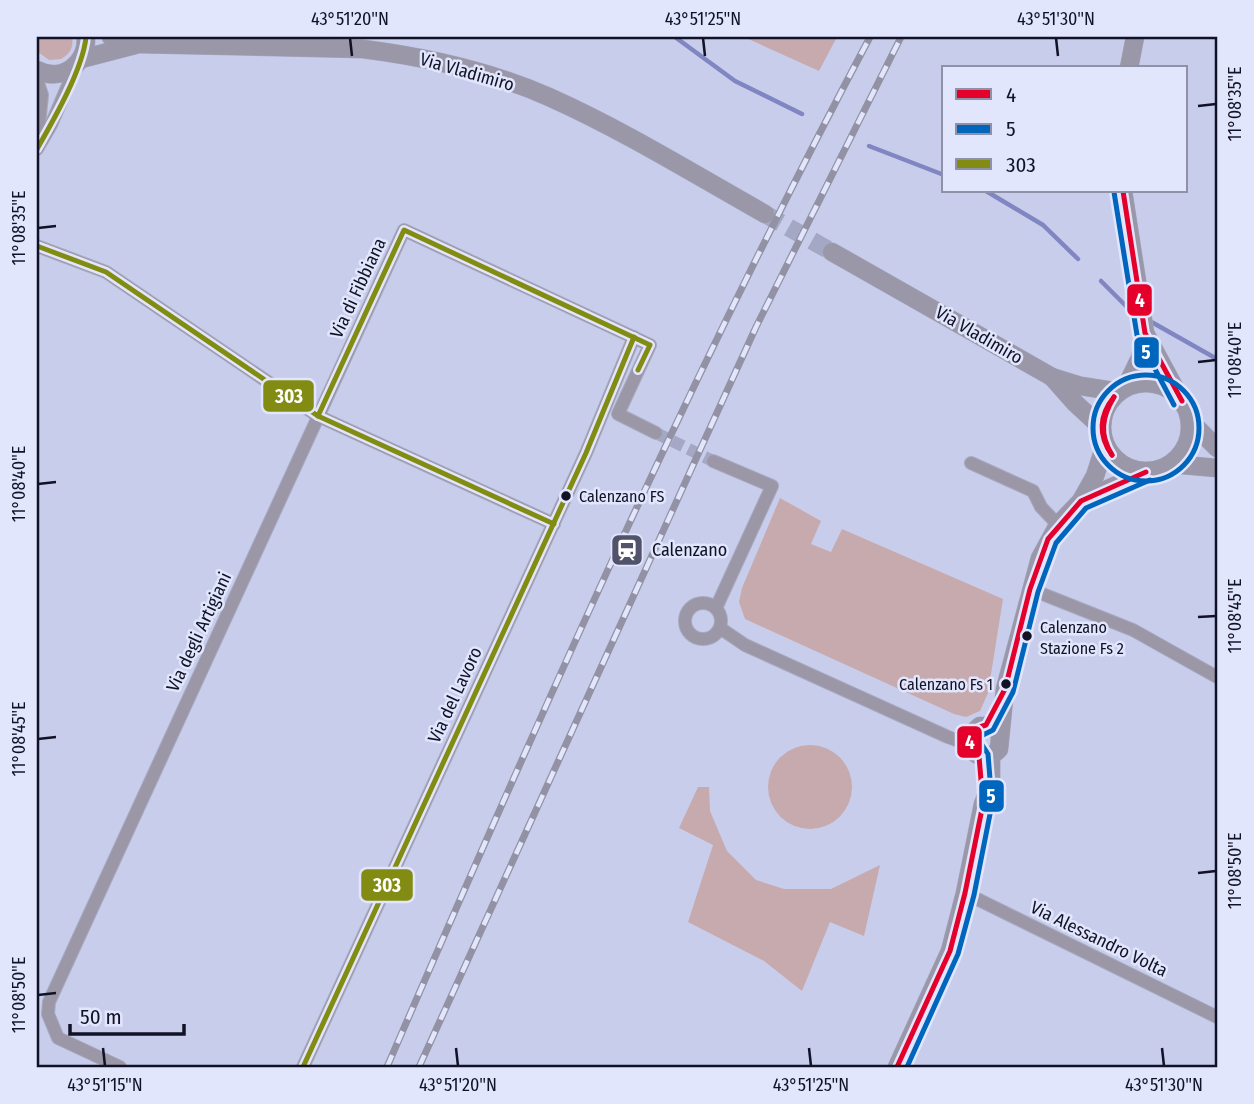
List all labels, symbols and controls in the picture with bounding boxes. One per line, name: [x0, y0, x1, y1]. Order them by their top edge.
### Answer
text: 43°51'20"N: [311, 8, 389, 30]
text: 43°51'25"N: [665, 8, 741, 30]
text: 43°51'30"N: [1017, 8, 1095, 30]
street label: Via Vladimiro: [417, 48, 517, 96]
legend: [942, 66, 1188, 192]
text: 11°08'35"E: [1224, 66, 1246, 142]
text: 4: [1006, 82, 1016, 108]
text: 5: [1006, 116, 1016, 142]
text: 303: [1006, 152, 1036, 178]
text: 11°08'35"E: [8, 190, 30, 266]
street label: Via di Fibbiana: [325, 234, 391, 342]
line badge: 4: [1126, 283, 1153, 317]
text: 4: [1135, 289, 1145, 312]
street label: Via Vladimiro: [931, 301, 1027, 369]
text: 11°08'40"E: [1224, 322, 1246, 398]
line badge: 5: [1133, 336, 1160, 369]
text: 5: [1141, 341, 1151, 364]
line badge: 303: [262, 379, 315, 413]
text: 303: [274, 385, 303, 408]
text: 11°08'40"E: [8, 446, 30, 522]
place label: Calenzano FS: [579, 487, 664, 506]
marker: Calenzano FS: [559, 489, 573, 503]
station icon: Calenzano: [608, 531, 646, 569]
place label: Calenzano: [652, 539, 727, 561]
street label: Via degli Artigiani: [162, 569, 236, 695]
text: 11°08'45"E: [1224, 579, 1246, 653]
place label: Calenzano Stazione Fs 2: [1040, 618, 1124, 658]
marker: Calenzano Stazione Fs 2: [1020, 629, 1034, 643]
street label: Via del Lavoro: [423, 644, 487, 746]
place label: Calenzano Fs 1: [899, 675, 993, 694]
marker: Calenzano Fs 1: [999, 677, 1013, 691]
text: 11°08'45"E: [8, 702, 30, 776]
line badge: 4: [956, 725, 983, 759]
text: 4: [965, 731, 975, 754]
line badge: 5: [978, 779, 1005, 813]
text: 5: [986, 785, 996, 808]
text: 11°08'50"E: [1224, 833, 1246, 909]
line badge: 303: [360, 868, 414, 902]
text: 303: [372, 874, 401, 897]
street label: Via Alessandro Volta: [1027, 896, 1171, 982]
text: 11°08'50"E: [8, 957, 30, 1033]
scale bar: [70, 992, 184, 1036]
text: 50 m: [80, 1004, 122, 1030]
text: 43°51'15"N: [67, 1074, 143, 1096]
text: 43°51'20"N: [419, 1074, 497, 1096]
text: 43°51'25"N: [773, 1074, 849, 1096]
text: 43°51'30"N: [1125, 1074, 1203, 1096]

